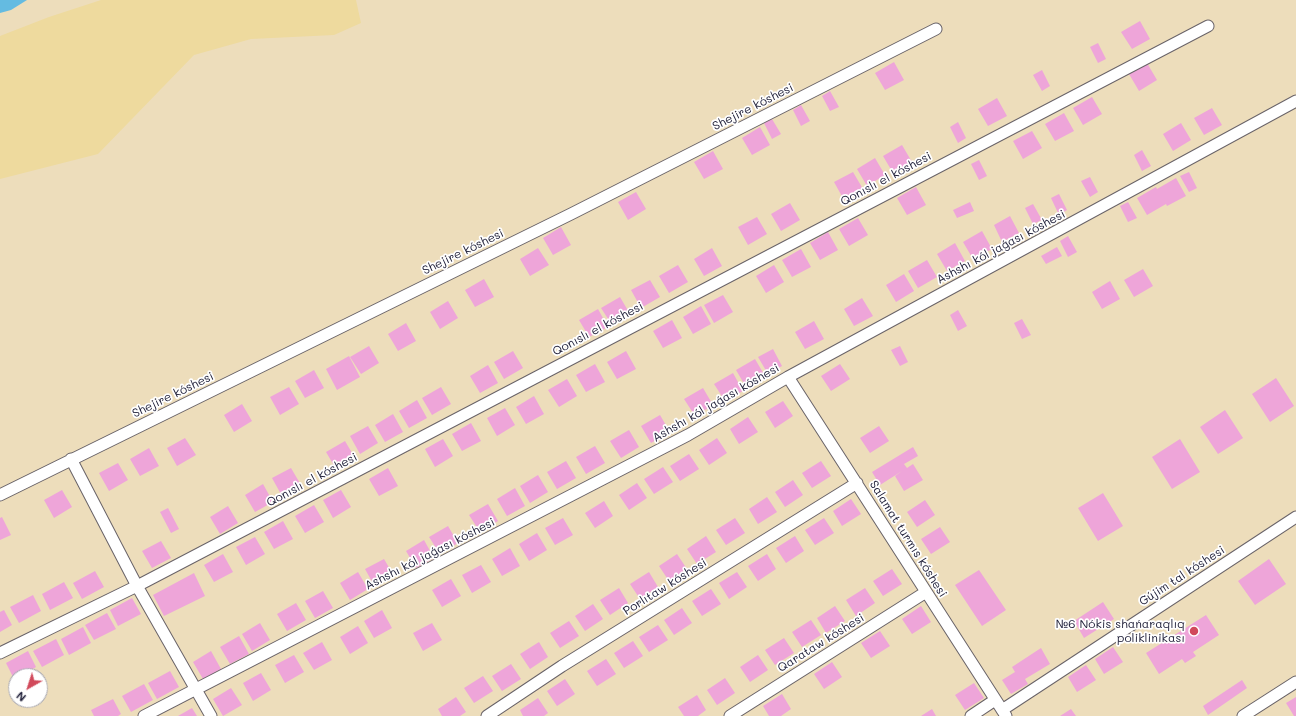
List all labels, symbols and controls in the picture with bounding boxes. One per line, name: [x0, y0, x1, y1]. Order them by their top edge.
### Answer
street label: Shejire kóshesi: [710, 80, 796, 134]
street label: Qonıslı el kóshesi: [838, 149, 934, 209]
street label: Ashshı kól jaǵası kóshesi: [934, 207, 1068, 287]
street label: Shejire kóshesi: [420, 226, 506, 278]
street label: Qonıslı el kóshesi: [550, 299, 646, 359]
street label: Ashshı kól jaǵası kóshesi: [650, 361, 782, 445]
street label: Shejire kóshesi: [130, 369, 216, 421]
street label: Qonıslı el kóshesi: [264, 450, 360, 510]
street label: Salamat turmıs kóshesi: [866, 478, 950, 600]
street label: Ashshı kól jaǵası kóshesi: [363, 515, 497, 593]
street label: Gújim tal kóshesi: [1136, 543, 1228, 609]
street label: Porlıtaw kóshesi: [620, 555, 710, 619]
street label: Qarataw kóshesi: [775, 611, 867, 675]
place label: №6 Nókis shańaraqlıq poliklinikası: [1055, 617, 1185, 645]
marker: №6 Nókis shańaraqlıq poliklinikası: [1188, 625, 1200, 637]
north arrow: [8, 668, 48, 708]
text: N: [13, 688, 29, 705]

